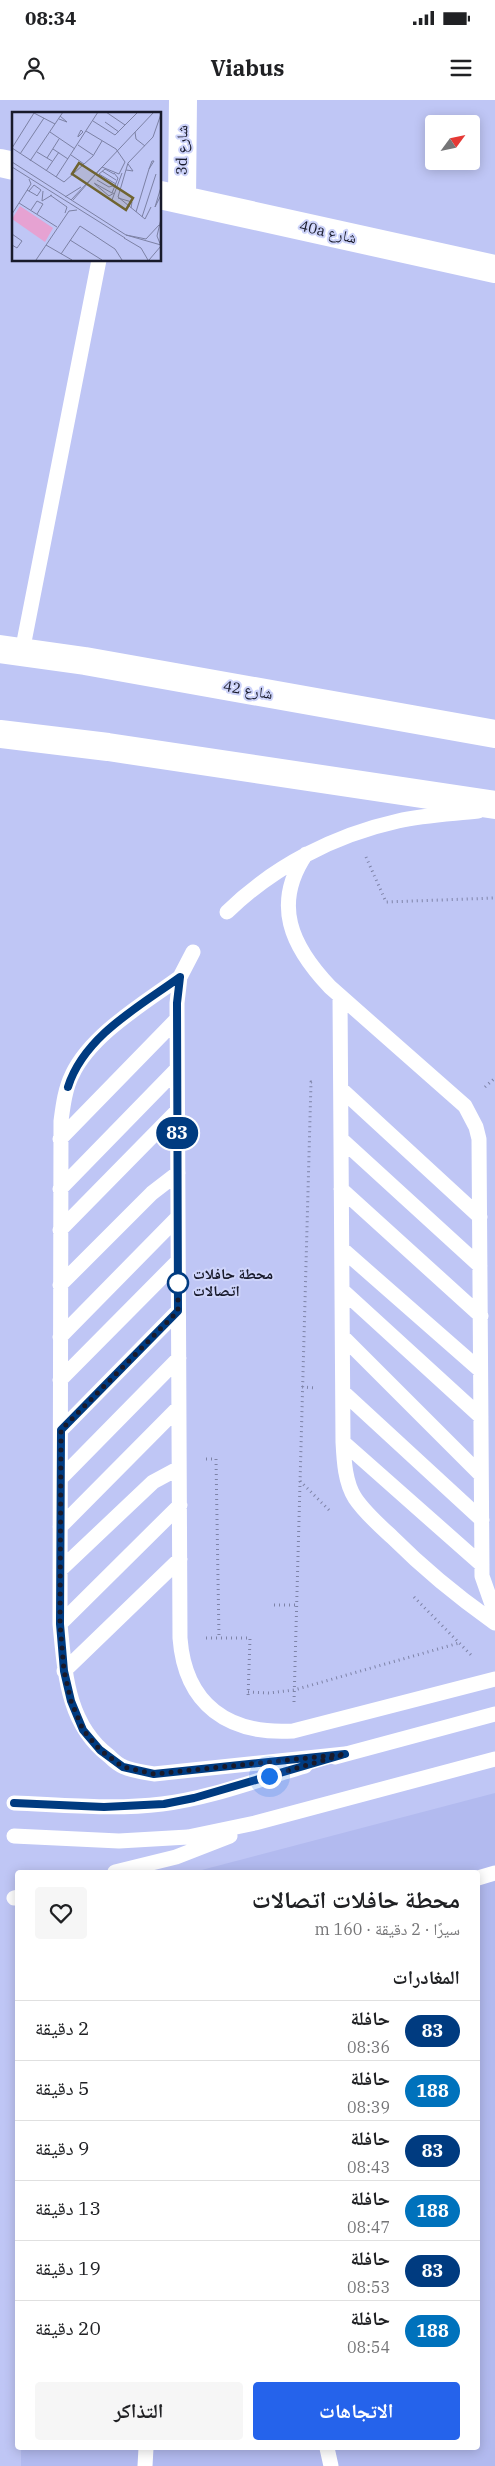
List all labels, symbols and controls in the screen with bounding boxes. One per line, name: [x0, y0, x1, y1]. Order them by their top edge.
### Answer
text: 08:34: [25, 6, 76, 30]
text: Viabus: [211, 53, 284, 82]
icon: person: [20, 54, 48, 82]
icon: menu: [447, 54, 475, 82]
inset map: [12, 112, 161, 261]
north arrow: [425, 115, 480, 170]
map controls: [425, 115, 480, 170]
street label: 3d شارع: [172, 125, 192, 175]
street label: 40a شارع: [297, 216, 359, 248]
street label: شارع 42: [222, 676, 274, 704]
line badge: 83: [154, 1117, 200, 1149]
text: 83: [166, 1121, 188, 1144]
place label: محطة حافلات اتصالات: [193, 1264, 273, 1300]
marker: محطة حافلات اتصالات: [167, 1272, 189, 1294]
your location: [257, 1764, 282, 1789]
text: محطة حافلات اتصالات: [252, 1883, 460, 1915]
button: heart: [35, 1887, 87, 1939]
text: سيرًا · 2 دقيقة · 160 m: [315, 1919, 460, 1939]
text: المغادرات: [393, 1965, 460, 1989]
text: حافلة: [351, 2006, 390, 2030]
text: 2 دقيقة: [35, 2016, 89, 2040]
text: 83: [422, 2019, 443, 2042]
text: 08:36: [347, 2037, 390, 2057]
text: حافلة: [351, 2066, 390, 2090]
text: 5 دقيقة: [35, 2076, 89, 2100]
text: 188: [416, 2079, 449, 2102]
text: 08:39: [347, 2097, 390, 2117]
text: حافلة: [351, 2126, 390, 2150]
text: 9 دقيقة: [35, 2136, 89, 2160]
text: 83: [422, 2139, 443, 2162]
text: 08:43: [347, 2157, 390, 2177]
text: حافلة: [351, 2186, 390, 2210]
text: 13 دقيقة: [35, 2196, 101, 2220]
text: 188: [416, 2199, 449, 2222]
text: 08:47: [347, 2217, 390, 2237]
text: حافلة: [351, 2246, 390, 2270]
text: 19 دقيقة: [35, 2256, 101, 2280]
text: 83: [422, 2259, 443, 2282]
text: 08:53: [347, 2277, 390, 2297]
text: حافلة: [351, 2306, 390, 2330]
text: 20 دقيقة: [35, 2316, 101, 2340]
text: 188: [416, 2319, 449, 2342]
text: 08:54: [347, 2337, 390, 2357]
button: التذاكر: [35, 2382, 243, 2440]
button: الاتجاهات: [253, 2382, 460, 2440]

